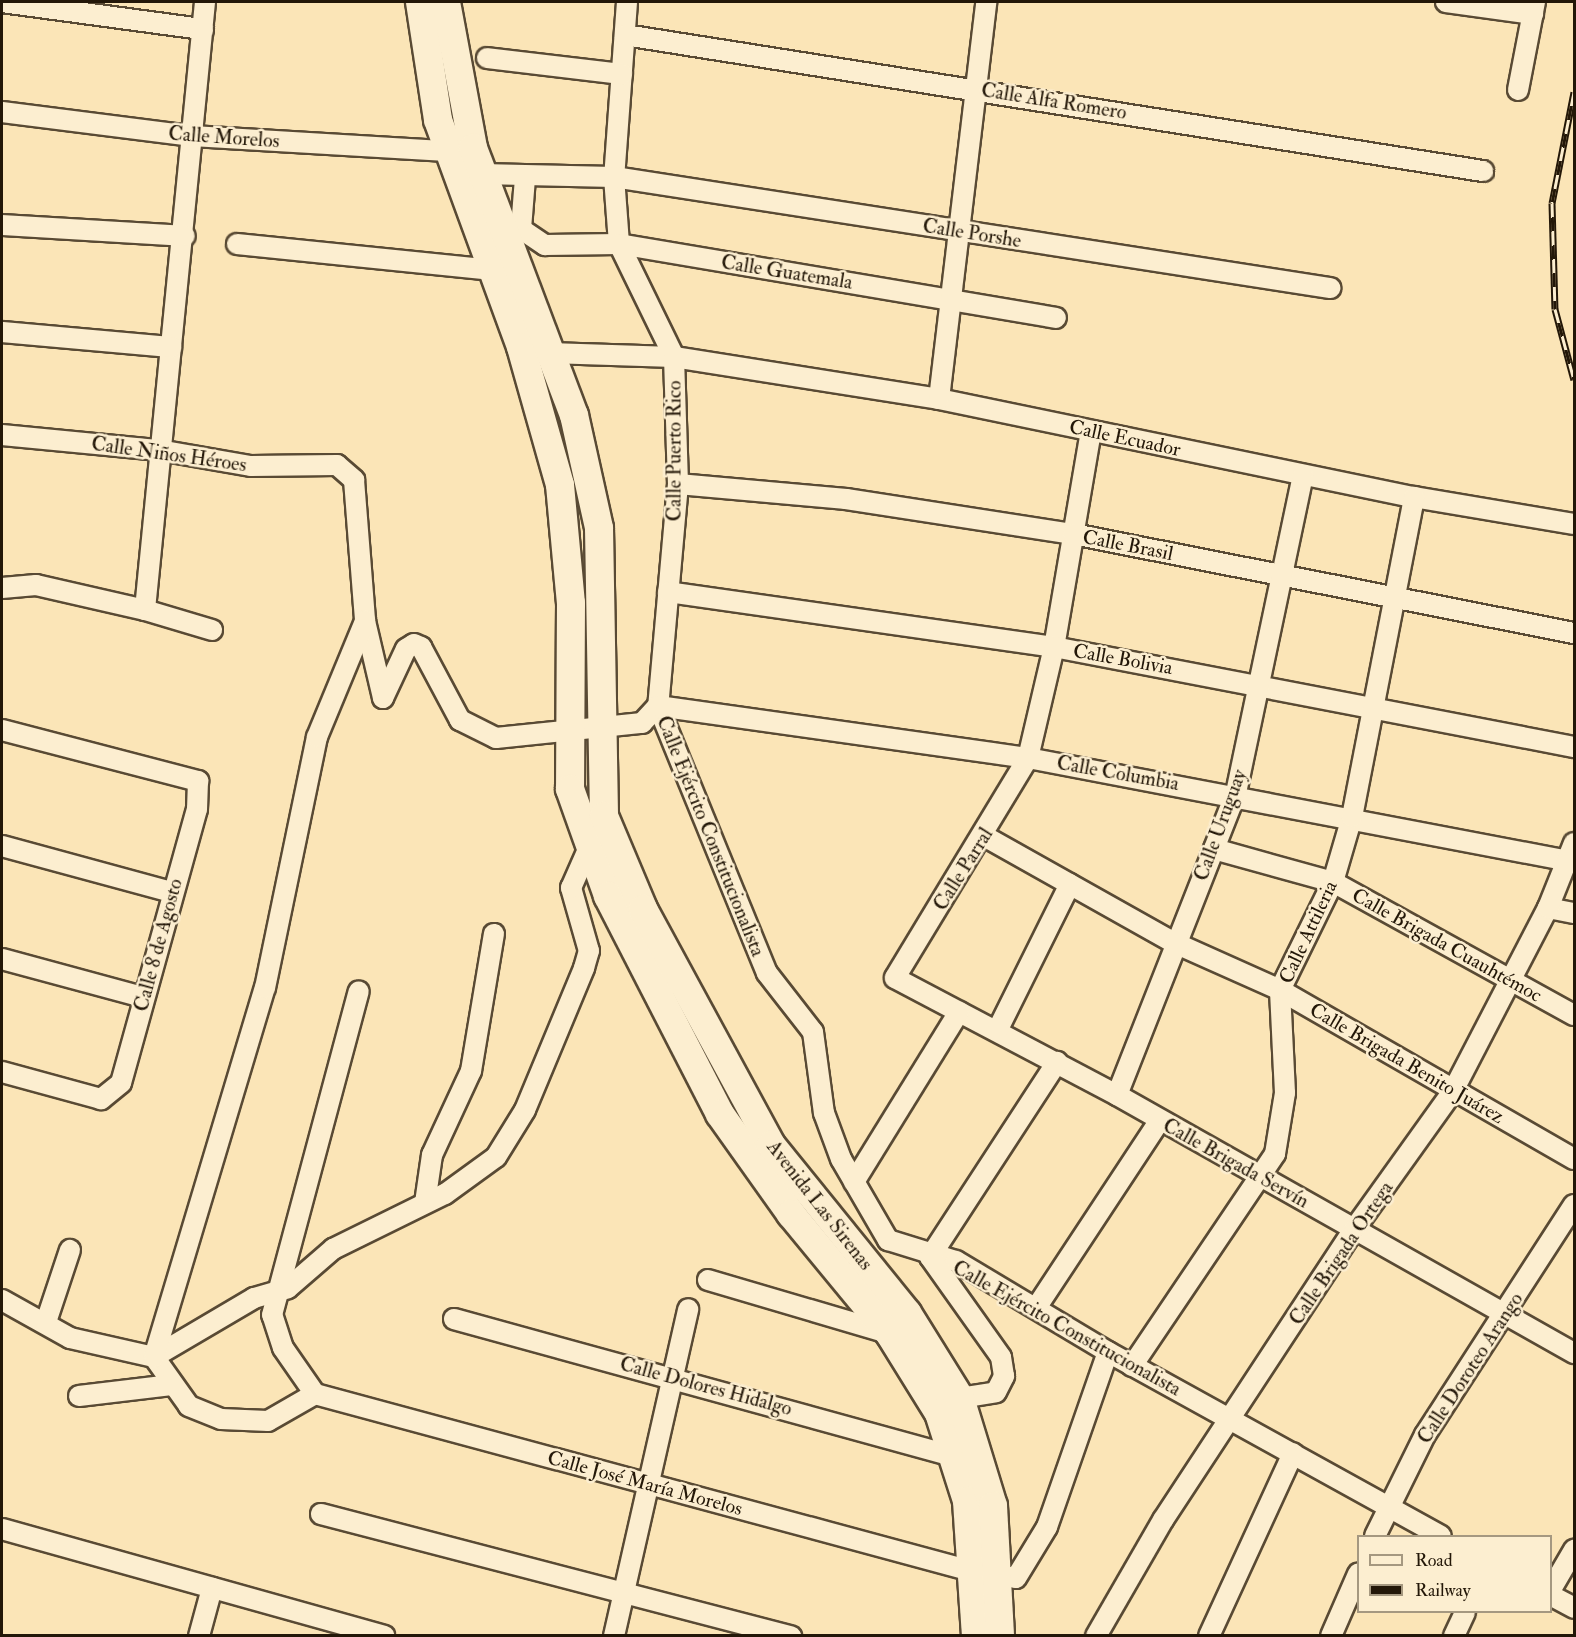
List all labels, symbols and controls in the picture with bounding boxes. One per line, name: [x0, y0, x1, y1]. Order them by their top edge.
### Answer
street label: Calle Alfa Romero: [980, 78, 1128, 124]
street label: Calle Morelos: [168, 121, 280, 153]
street label: Calle Porshe: [921, 213, 1023, 253]
street label: Calle Guatemala: [720, 250, 854, 294]
street label: Calle Puerto Rico: [662, 381, 686, 521]
street label: Calle Ecuador: [1067, 414, 1183, 462]
street label: Calle Niños Héroes: [90, 431, 248, 477]
street label: Calle Brasil: [1081, 524, 1175, 566]
street label: Calle Bolivia: [1071, 638, 1175, 680]
street label: Calle Ejército Constitucionalista: [652, 712, 770, 960]
street label: Calle Columbia: [1055, 750, 1181, 796]
street label: Calle Uruguay: [1189, 766, 1251, 884]
street label: Calle Parral: [928, 823, 998, 915]
street label: Calle 8 de Agosto: [129, 876, 187, 1014]
street label: Calle Attileria: [1274, 877, 1342, 987]
street label: Calle Brigada Cuauhtémoc: [1348, 883, 1546, 1007]
street label: Calle Brigada Benito Juárez: [1305, 997, 1509, 1129]
street label: Calle Brigada Servín: [1159, 1113, 1313, 1213]
street label: Avenida Las Sirenas: [762, 1135, 878, 1275]
street label: Calle Brigada Ortega: [1284, 1177, 1398, 1329]
street label: Calle Ejército Constitucionalista: [949, 1255, 1185, 1401]
street label: Calle Doroteo Arango: [1412, 1288, 1528, 1448]
street label: Calle Dolores Hidalgo: [617, 1351, 795, 1421]
street label: Calle José María Morelos: [545, 1445, 745, 1521]
legend: [1357, 1535, 1552, 1613]
text: Road: [1415, 1549, 1453, 1572]
text: Railway: [1415, 1579, 1471, 1602]

